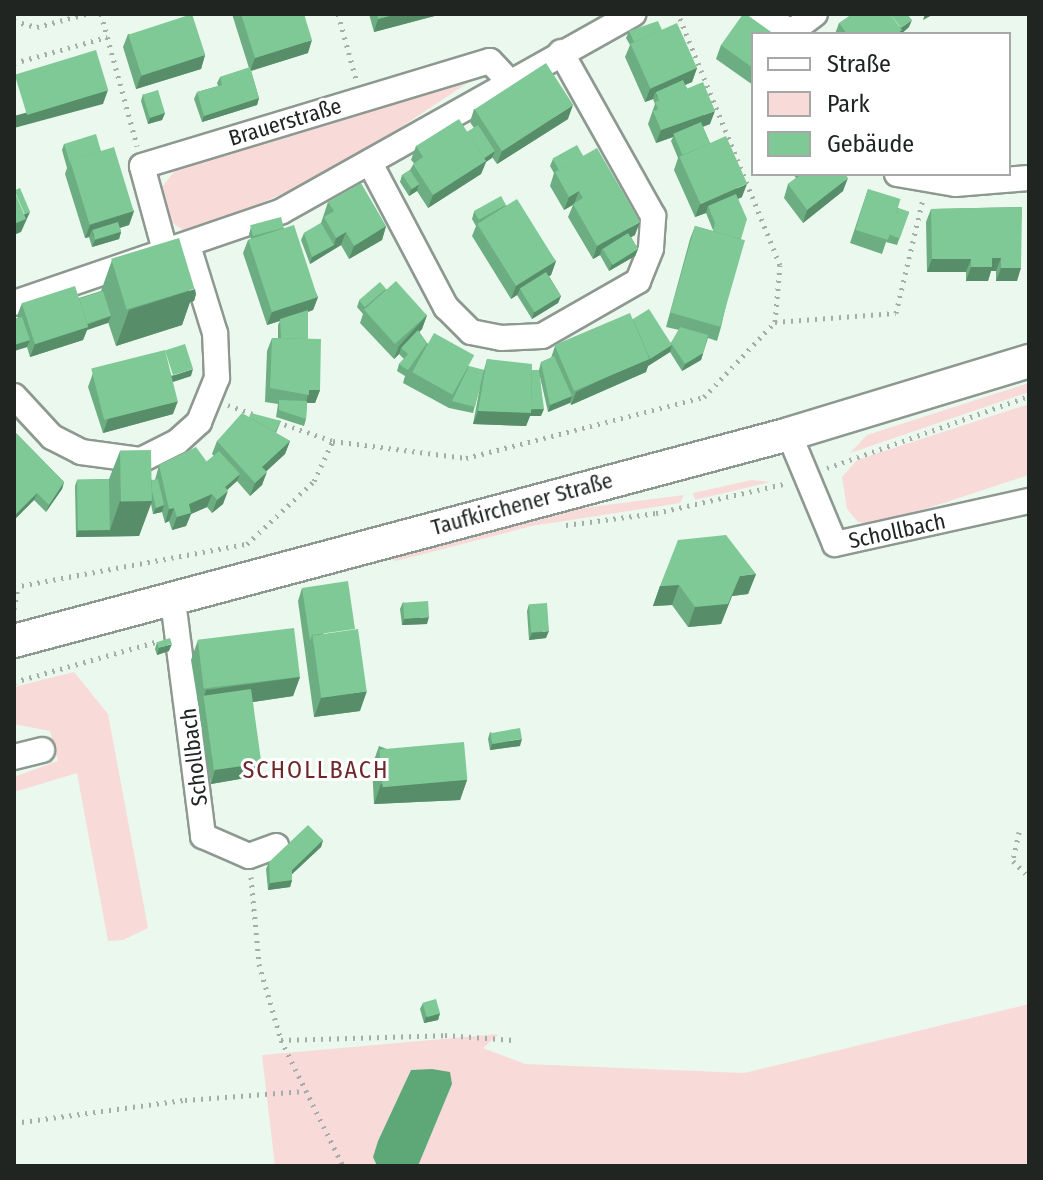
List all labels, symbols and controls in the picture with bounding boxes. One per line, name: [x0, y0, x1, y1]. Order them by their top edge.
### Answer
legend: [751, 32, 1011, 176]
text: Straße: [827, 50, 891, 78]
text: Park: [827, 90, 870, 118]
street label: Brauerstraße: [225, 92, 345, 152]
text: Gebäude: [827, 130, 914, 158]
street label: Taufkirchener Straße: [428, 467, 616, 541]
street label: Schollbach: [846, 508, 948, 554]
street label: Schollbach: [175, 707, 213, 807]
district label: SCHOLLBACH: [242, 757, 390, 785]

